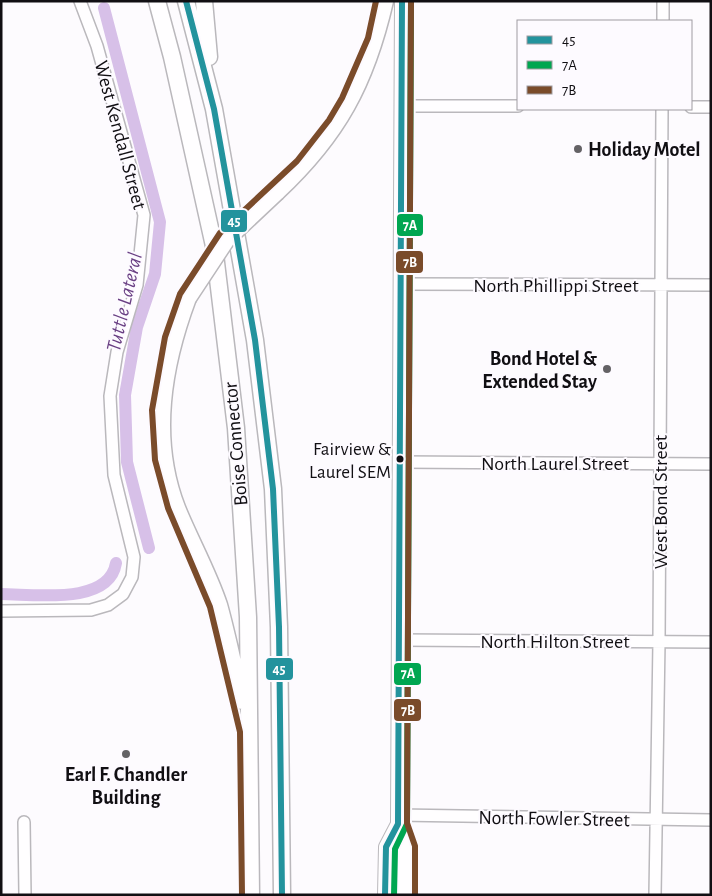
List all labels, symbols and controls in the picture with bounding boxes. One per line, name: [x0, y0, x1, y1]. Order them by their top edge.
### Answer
legend: [517, 20, 692, 110]
text: 45: [562, 33, 576, 48]
text: 7A: [562, 58, 577, 73]
street label: West Kendall Street: [91, 59, 150, 212]
text: 7B: [562, 83, 576, 98]
place label: Holiday Motel: [588, 140, 701, 160]
marker: Holiday Motel: [572, 143, 584, 155]
line badge: 45: [220, 209, 248, 233]
line badge: 7A: [396, 213, 424, 237]
text: 45: [227, 215, 241, 229]
text: 7A: [403, 219, 418, 233]
water label: Tuttle Lateral: [103, 250, 146, 354]
line badge: 7B: [395, 250, 424, 274]
text: 7B: [403, 256, 417, 270]
street label: North Phillippi Street: [473, 276, 639, 296]
place label: Bond Hotel & Extended Stay: [482, 349, 598, 392]
marker: Bond Hotel & Extended Stay: [601, 363, 613, 375]
street label: Boise Connector: [221, 381, 251, 507]
street label: West Bond Street: [651, 434, 671, 569]
place label: Fairview & Laurel SEM: [309, 440, 391, 482]
marker: Fairview & Laurel SEM: [395, 454, 405, 464]
street label: North Laurel Street: [481, 454, 630, 474]
street label: North Hilton Street: [480, 632, 630, 652]
line badge: 45: [265, 657, 294, 681]
line badge: 7A: [393, 662, 422, 686]
text: 45: [272, 663, 286, 677]
text: 7A: [401, 667, 416, 681]
line badge: 7B: [393, 698, 422, 722]
text: 7B: [401, 704, 415, 718]
marker: Earl F. Chandler Building: [120, 748, 132, 760]
place label: Earl F. Chandler Building: [65, 765, 187, 808]
street label: North Fowler Street: [478, 808, 630, 830]

